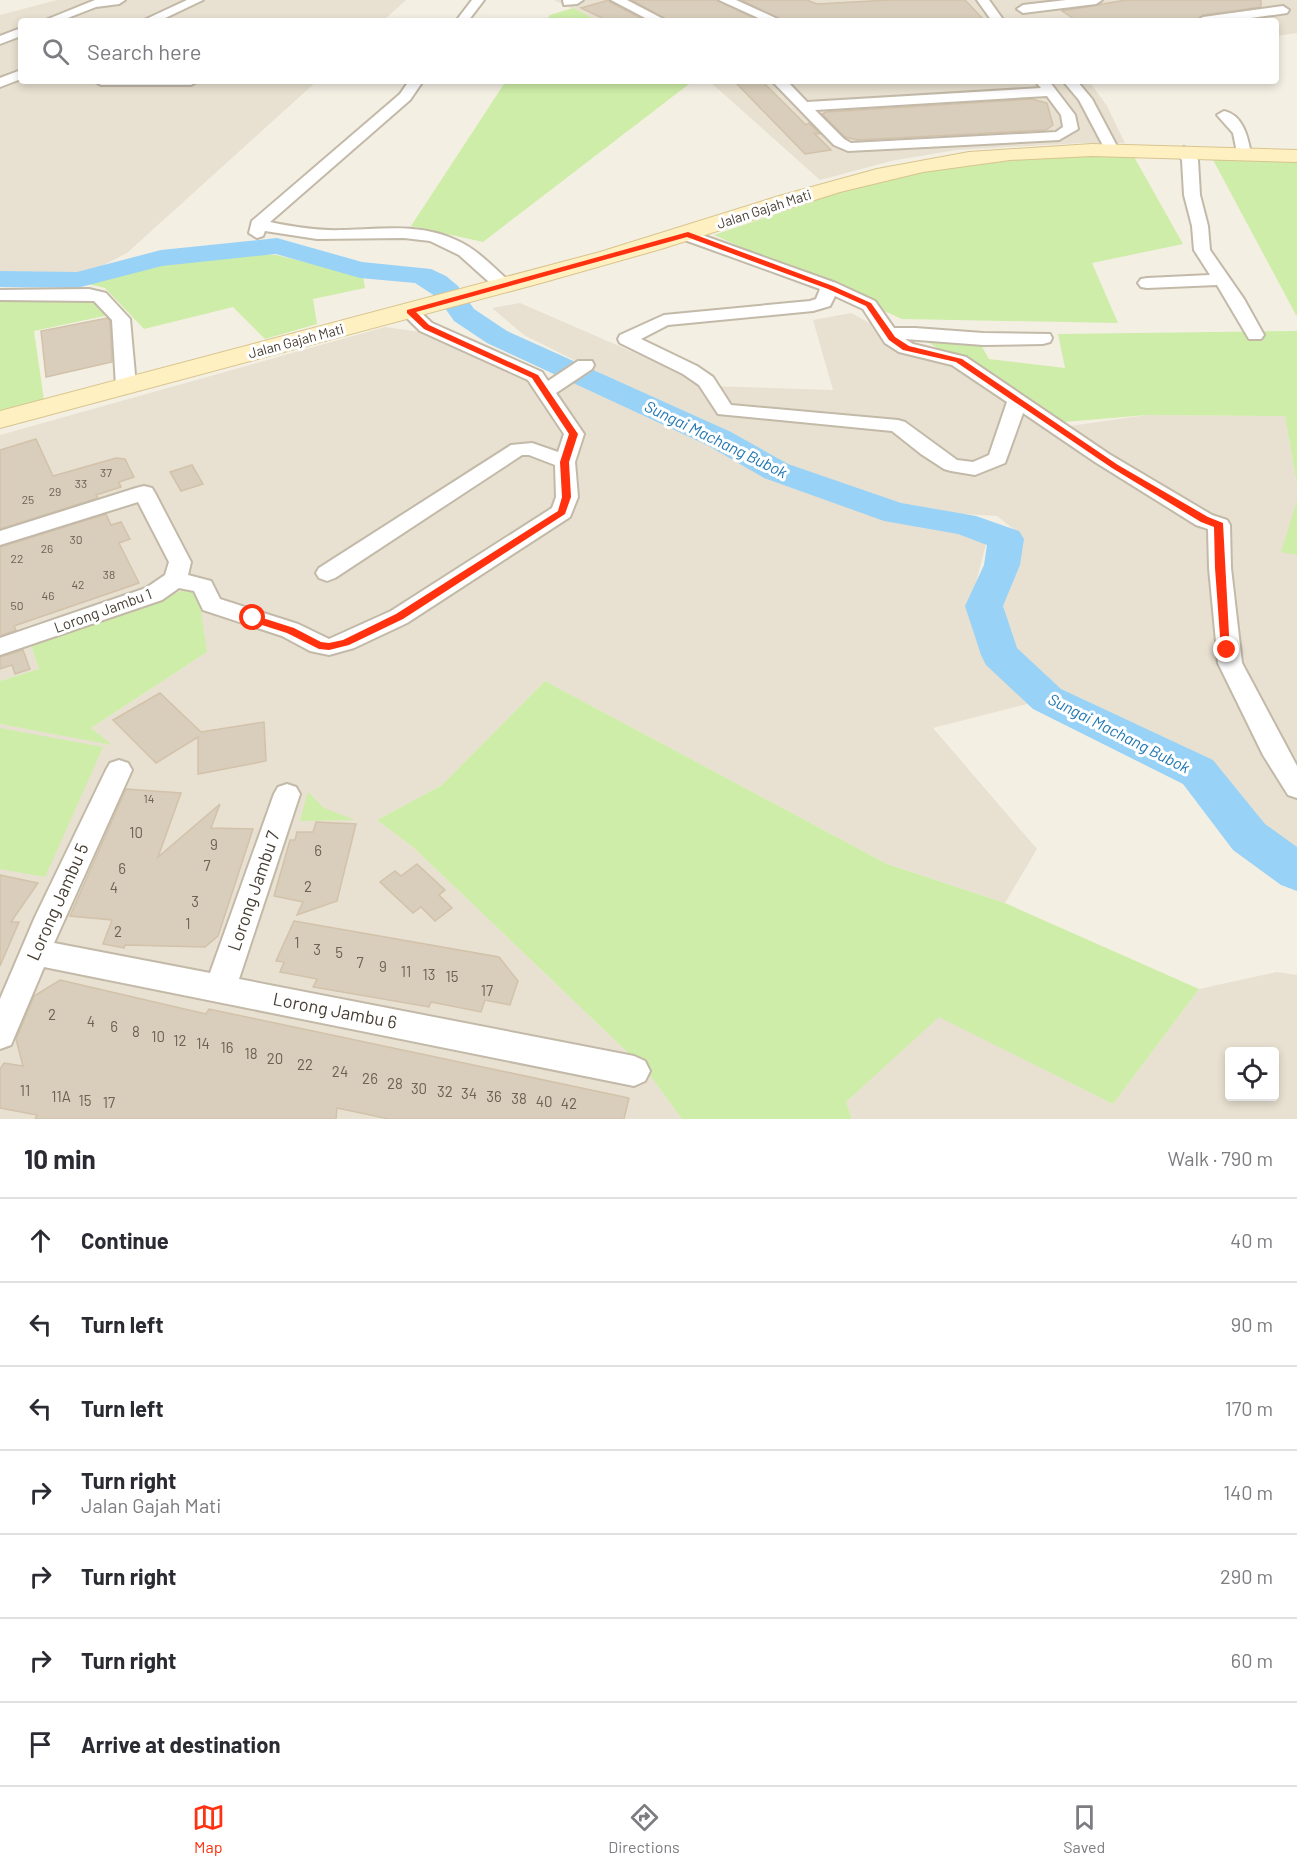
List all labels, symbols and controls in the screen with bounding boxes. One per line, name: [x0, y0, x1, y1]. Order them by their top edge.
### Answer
search box: [18, 18, 1279, 84]
icon: search: [39, 35, 72, 68]
text: Search here: [87, 38, 201, 64]
street label: Jalan Gajah Mati: [714, 185, 813, 232]
street label: Jalan Gajah Mati: [246, 320, 346, 361]
water label: Sungai Machang Bubok: [642, 396, 791, 481]
house number: 37: [100, 465, 112, 479]
house number: 33: [75, 476, 87, 490]
house number: 29: [49, 484, 61, 498]
house number: 25: [22, 492, 34, 506]
house number: 30: [70, 532, 82, 546]
house number: 26: [41, 541, 53, 555]
house number: 22: [11, 551, 23, 565]
house number: 38: [103, 567, 115, 581]
house number: 42: [71, 577, 85, 591]
street label: Lorong Jambu 1: [51, 584, 154, 636]
house number: 46: [42, 588, 54, 602]
house number: 50: [11, 598, 23, 612]
route start: [239, 604, 265, 630]
route end: [1213, 636, 1239, 662]
water label: Sungai Machang Bubok: [1045, 689, 1193, 777]
house number: 14: [144, 791, 154, 805]
house number: 10: [129, 823, 143, 841]
street label: Lorong Jambu 7: [222, 827, 284, 953]
house number: 9: [210, 835, 218, 853]
street label: Lorong Jambu 5: [21, 840, 93, 964]
house number: 6: [314, 841, 322, 859]
house number: 7: [203, 856, 211, 874]
house number: 6: [118, 859, 126, 877]
house number: 2: [304, 877, 312, 895]
house number: 4: [110, 878, 118, 896]
house number: 3: [191, 892, 199, 910]
house number: 1: [185, 914, 191, 932]
house number: 2: [114, 922, 122, 940]
house number: 1: [294, 933, 300, 951]
house number: 3: [313, 940, 321, 958]
house number: 5: [335, 943, 343, 961]
house number: 7: [356, 953, 364, 971]
house number: 9: [379, 957, 387, 975]
house number: 11: [401, 962, 411, 980]
house number: 13: [423, 965, 435, 983]
house number: 15: [446, 967, 458, 985]
house number: 17: [481, 981, 493, 999]
street label: Lorong Jambu 6: [271, 987, 399, 1033]
house number: 2: [48, 1005, 56, 1023]
house number: 4: [87, 1012, 95, 1030]
house number: 6: [110, 1017, 118, 1035]
house number: 8: [132, 1022, 140, 1040]
house number: 10: [151, 1027, 165, 1045]
house number: 12: [173, 1031, 187, 1049]
house number: 14: [196, 1034, 210, 1052]
house number: 16: [221, 1038, 233, 1056]
house number: 18: [244, 1044, 258, 1062]
map controls: [1225, 1047, 1279, 1101]
button: locate: [1225, 1047, 1279, 1101]
house number: 20: [267, 1049, 283, 1067]
house number: 22: [297, 1055, 313, 1073]
house number: 24: [332, 1062, 348, 1080]
house number: 26: [362, 1069, 378, 1087]
house number: 28: [387, 1074, 403, 1092]
house number: 30: [411, 1079, 427, 1097]
house number: 11: [20, 1081, 30, 1099]
house number: 32: [437, 1082, 453, 1100]
house number: 34: [461, 1084, 477, 1102]
house number: 11A: [51, 1087, 71, 1105]
house number: 36: [486, 1087, 502, 1105]
house number: 38: [511, 1089, 527, 1107]
house number: 15: [79, 1091, 91, 1109]
house number: 40: [536, 1092, 552, 1110]
house number: 17: [103, 1093, 115, 1111]
house number: 42: [561, 1094, 577, 1112]
text: 10 min: [24, 1143, 96, 1174]
text: Walk · 790 m: [1168, 1146, 1273, 1170]
icon: ahead: [24, 1224, 57, 1257]
text: Continue: [81, 1227, 169, 1253]
text: 40 m: [1230, 1228, 1273, 1252]
icon: left: [24, 1308, 57, 1341]
text: Turn left: [81, 1311, 164, 1337]
text: 90 m: [1231, 1312, 1273, 1336]
icon: left: [24, 1392, 57, 1425]
text: Turn left: [81, 1395, 164, 1421]
text: 170 m: [1225, 1396, 1273, 1420]
text: Turn right: [81, 1467, 176, 1493]
icon: right: [24, 1476, 57, 1509]
text: 140 m: [1223, 1480, 1273, 1504]
text: Jalan Gajah Mati: [81, 1493, 221, 1517]
icon: right: [24, 1560, 57, 1593]
text: Turn right: [81, 1563, 176, 1589]
text: 290 m: [1220, 1564, 1273, 1588]
icon: right: [24, 1644, 57, 1677]
text: Turn right: [81, 1647, 176, 1673]
text: 60 m: [1231, 1648, 1273, 1672]
icon: arrive: [24, 1728, 57, 1761]
text: Arrive at destination: [81, 1731, 280, 1757]
tab: Map: [192, 1801, 225, 1856]
tab: Directions: [608, 1801, 680, 1856]
tab: Saved: [1063, 1801, 1105, 1856]

